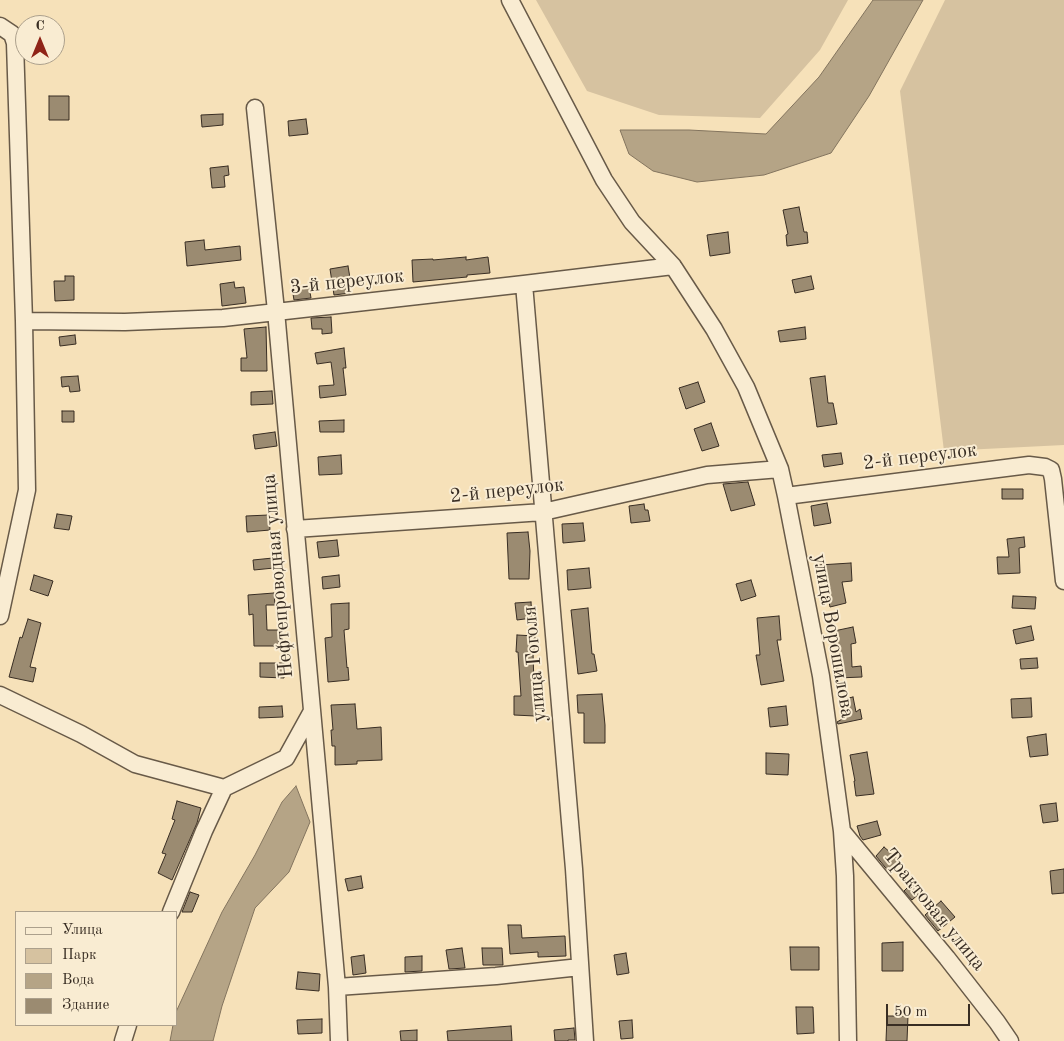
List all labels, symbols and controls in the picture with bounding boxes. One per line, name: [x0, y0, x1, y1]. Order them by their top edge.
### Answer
north arrow: [15, 15, 65, 65]
text: С: [35, 19, 45, 33]
street label: 3-й переулок: [289, 264, 405, 300]
street label: 2-й переулок: [862, 438, 978, 476]
street label: Нефтепроводная улица: [257, 473, 299, 679]
street label: 2-й переулок: [449, 473, 565, 509]
street label: улица Ворошилова: [807, 552, 859, 720]
street label: улица Гоголя: [518, 605, 552, 723]
street label: Трактовая улица: [877, 844, 991, 976]
legend: [15, 911, 178, 1026]
text: Улица: [62, 923, 103, 938]
text: Парк: [62, 948, 97, 963]
text: Вода: [62, 973, 94, 988]
scale bar: [889, 994, 973, 1026]
text: Здание: [62, 998, 109, 1013]
text: 50 m: [894, 1005, 928, 1020]

